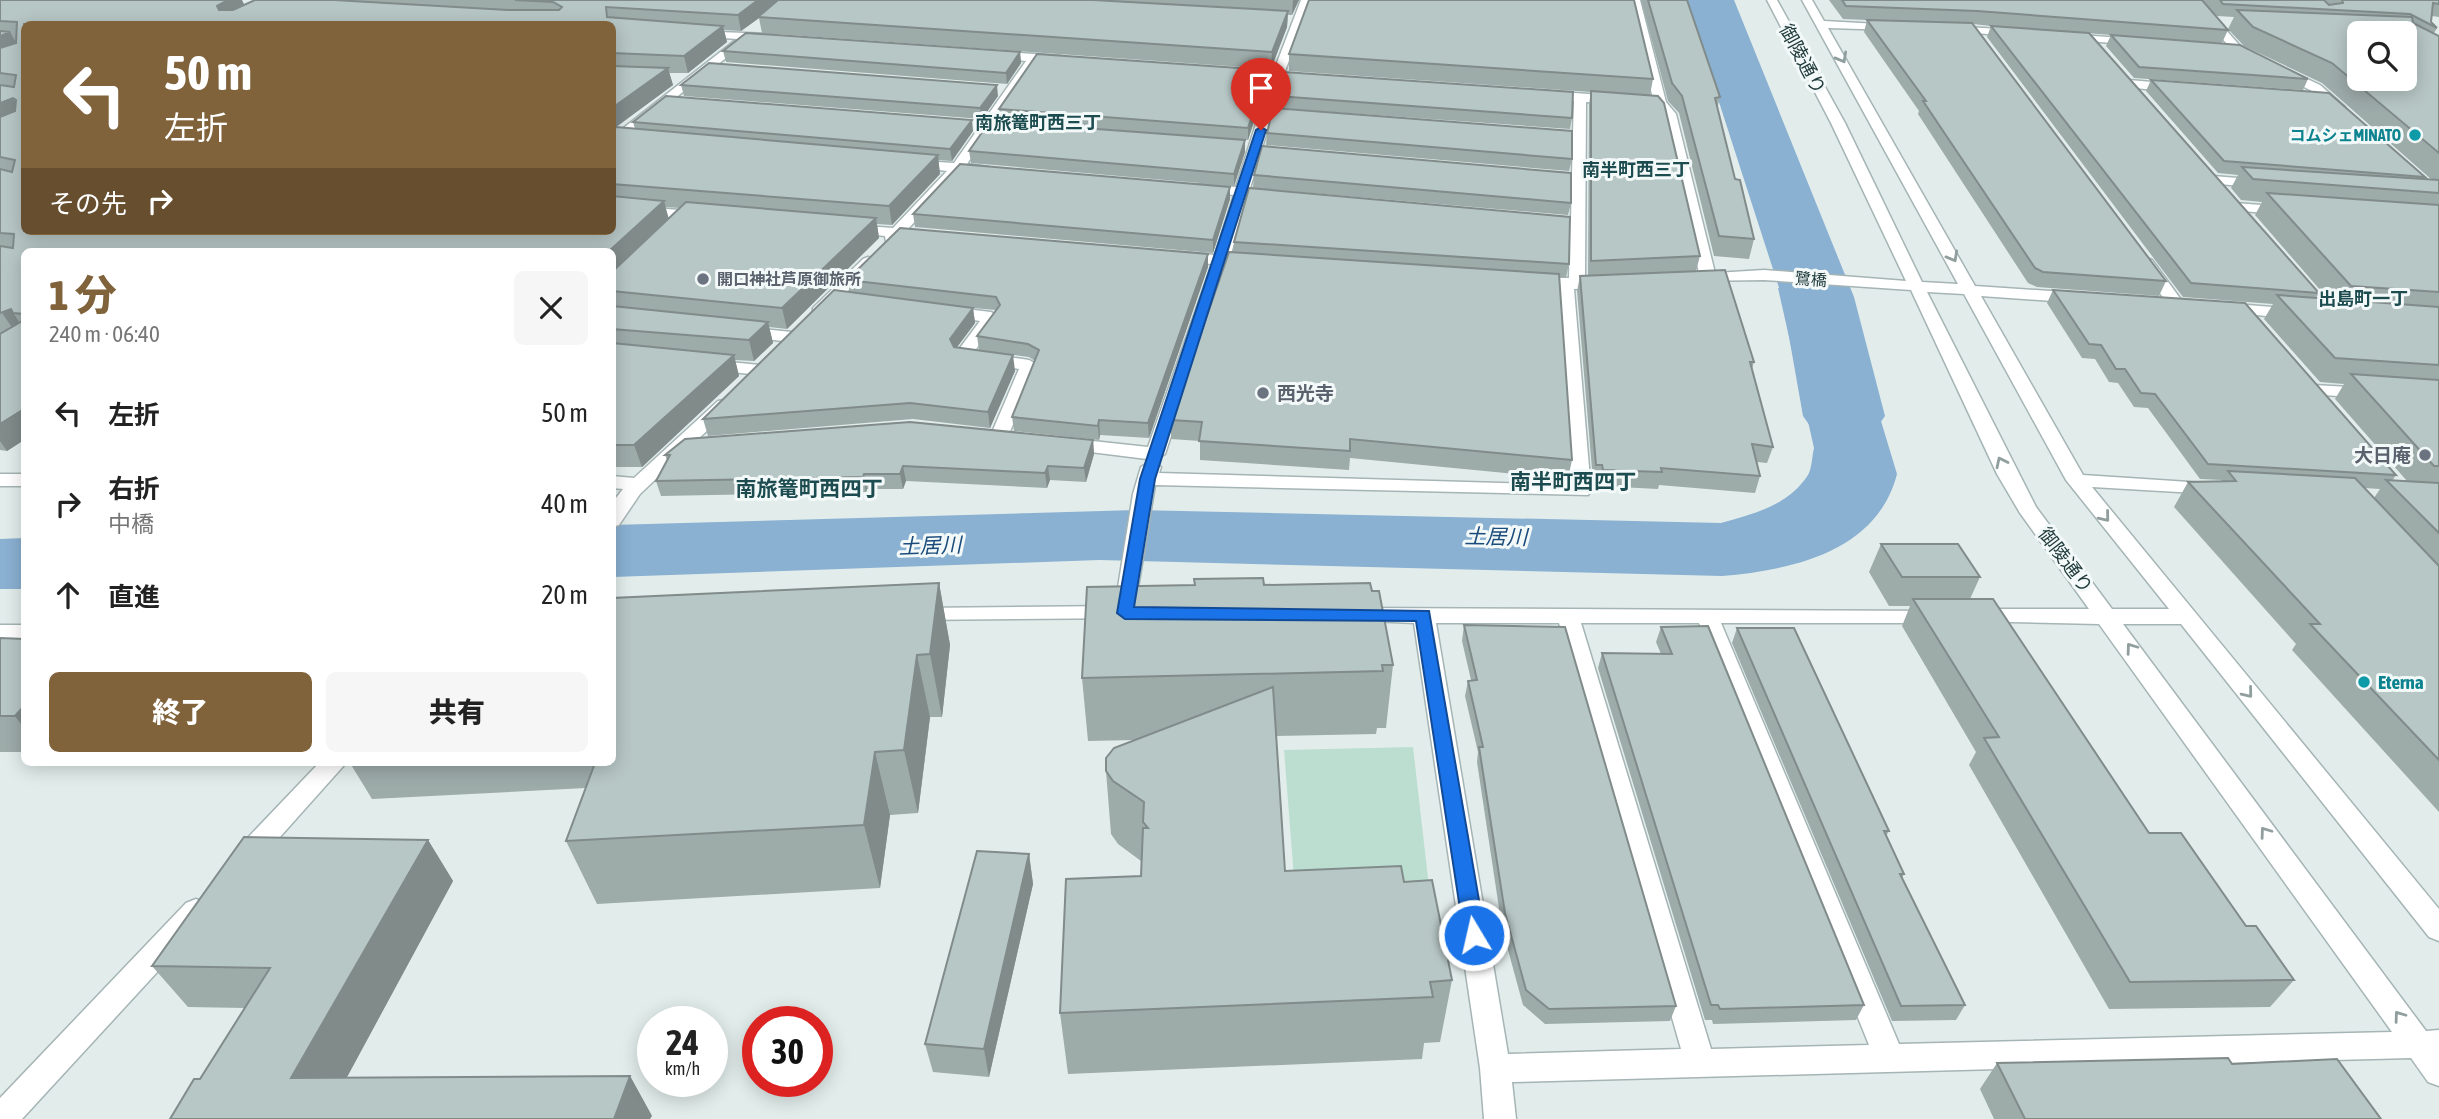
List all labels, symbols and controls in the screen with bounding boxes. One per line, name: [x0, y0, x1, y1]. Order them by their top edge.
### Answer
street label: 御陵通り: [1775, 20, 1831, 98]
map controls: [2347, 21, 2417, 91]
button: search: [2347, 21, 2417, 91]
text: 50 m: [164, 44, 252, 100]
icon: left: [49, 49, 140, 140]
one-way arrow: [1834, 51, 1847, 64]
pin: [1231, 58, 1291, 130]
icon: arrive: [1242, 69, 1280, 107]
text: 左折: [164, 109, 228, 146]
district label: 南旅篭町西三丁: [975, 112, 1101, 133]
place label: コムシェMINATO: [2290, 126, 2401, 144]
marker: コムシェMINATO: [2407, 127, 2423, 143]
district label: 南半町西三丁: [1582, 159, 1690, 180]
icon: right: [141, 182, 179, 220]
text: その先: [49, 189, 127, 219]
one-way arrow: [1945, 250, 1958, 262]
street label: 鷺橋: [1794, 269, 1828, 289]
place label: 開口神社芦原御旅所: [717, 270, 861, 288]
text: 1 分: [49, 271, 117, 319]
button: close: [514, 271, 588, 345]
marker: 開口神社芦原御旅所: [695, 271, 711, 287]
district label: 出島町一丁: [2318, 288, 2408, 309]
text: 240 m · 06:40: [49, 321, 160, 347]
place label: 西光寺: [1277, 382, 1334, 404]
marker: 西光寺: [1255, 385, 1271, 401]
icon: left: [49, 394, 87, 432]
text: 50 m: [541, 398, 588, 428]
text: 左折: [108, 400, 160, 430]
place label: 大日庵: [2354, 444, 2411, 466]
marker: 大日庵: [2417, 447, 2433, 463]
one-way arrow: [1995, 457, 2009, 469]
district label: 南半町西四丁: [1510, 469, 1636, 493]
text: 右折: [108, 474, 160, 504]
district label: 南旅篭町西四丁: [736, 476, 883, 500]
icon: right: [49, 485, 87, 523]
text: 40 m: [541, 489, 588, 519]
one-way arrow: [2096, 509, 2109, 521]
text: 中橋: [108, 511, 154, 537]
water label: 土居川: [1464, 523, 1530, 549]
street label: 御陵通り: [2034, 523, 2098, 597]
water label: 土居川: [898, 532, 964, 558]
icon: ahead: [49, 576, 87, 614]
text: 20 m: [541, 580, 588, 610]
text: 直進: [108, 582, 160, 612]
one-way arrow: [2127, 643, 2140, 656]
place label: Eterna: [2378, 671, 2424, 693]
button: 終了: [49, 672, 312, 752]
button: 共有: [326, 672, 588, 752]
marker: Eterna: [2356, 674, 2372, 690]
one-way arrow: [2240, 686, 2253, 698]
one-way arrow: [2261, 827, 2273, 840]
position arrow: [1437, 898, 1511, 972]
speed limit sign: 30: [742, 1006, 833, 1097]
one-way arrow: [2395, 1011, 2407, 1024]
text: 24: [666, 1022, 699, 1062]
text: km/h: [665, 1058, 700, 1079]

